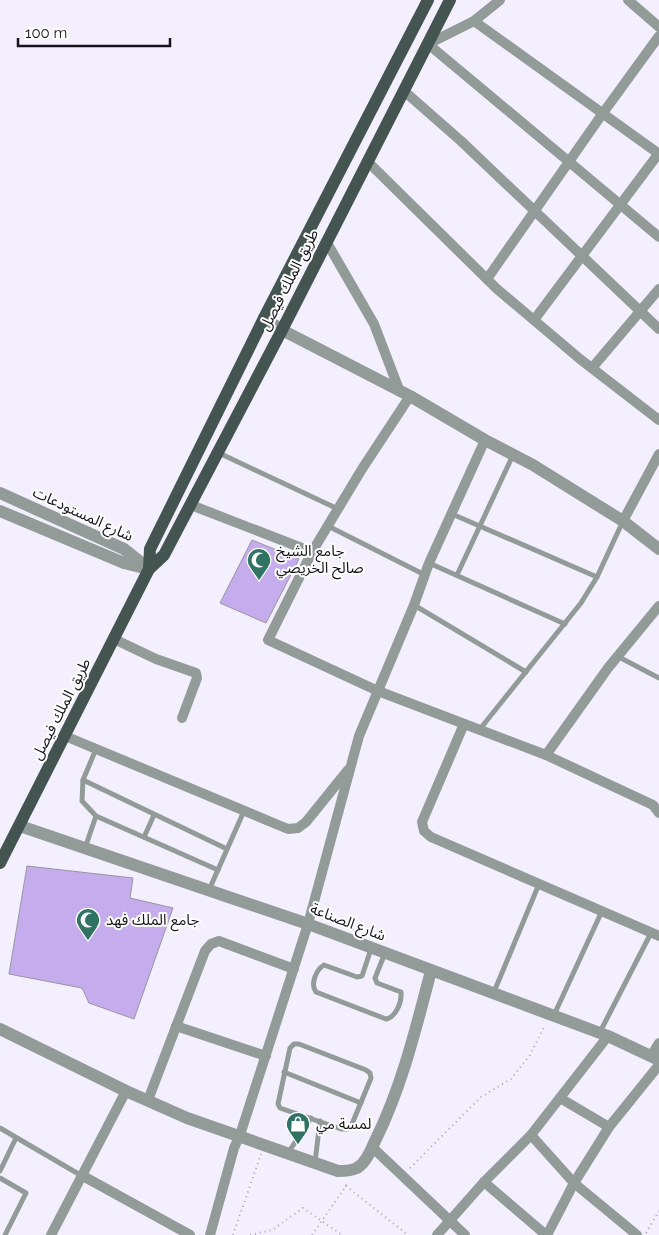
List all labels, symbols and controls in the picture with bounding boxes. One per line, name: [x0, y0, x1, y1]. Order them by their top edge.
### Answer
scale bar: [18, 15, 170, 47]
text: 100 m: [25, 24, 67, 42]
street label: طريق الملك فيصل: [256, 226, 323, 334]
street label: شارع المستودعات: [29, 483, 136, 548]
place label: جامع الشيخ صالح الخريصي: [276, 542, 364, 580]
mosque icon: جامع الشيخ صالح الخريصي: [246, 547, 272, 581]
street label: طريق الملك فيصل: [28, 655, 95, 763]
street label: شارع الصناعة: [307, 899, 388, 947]
mosque icon: جامع الملك فهد: [75, 907, 101, 941]
place label: جامع الملك فهد: [106, 911, 200, 932]
shop icon: لمسة مي: [285, 1111, 311, 1145]
place label: لمسة مي: [316, 1115, 371, 1135]

